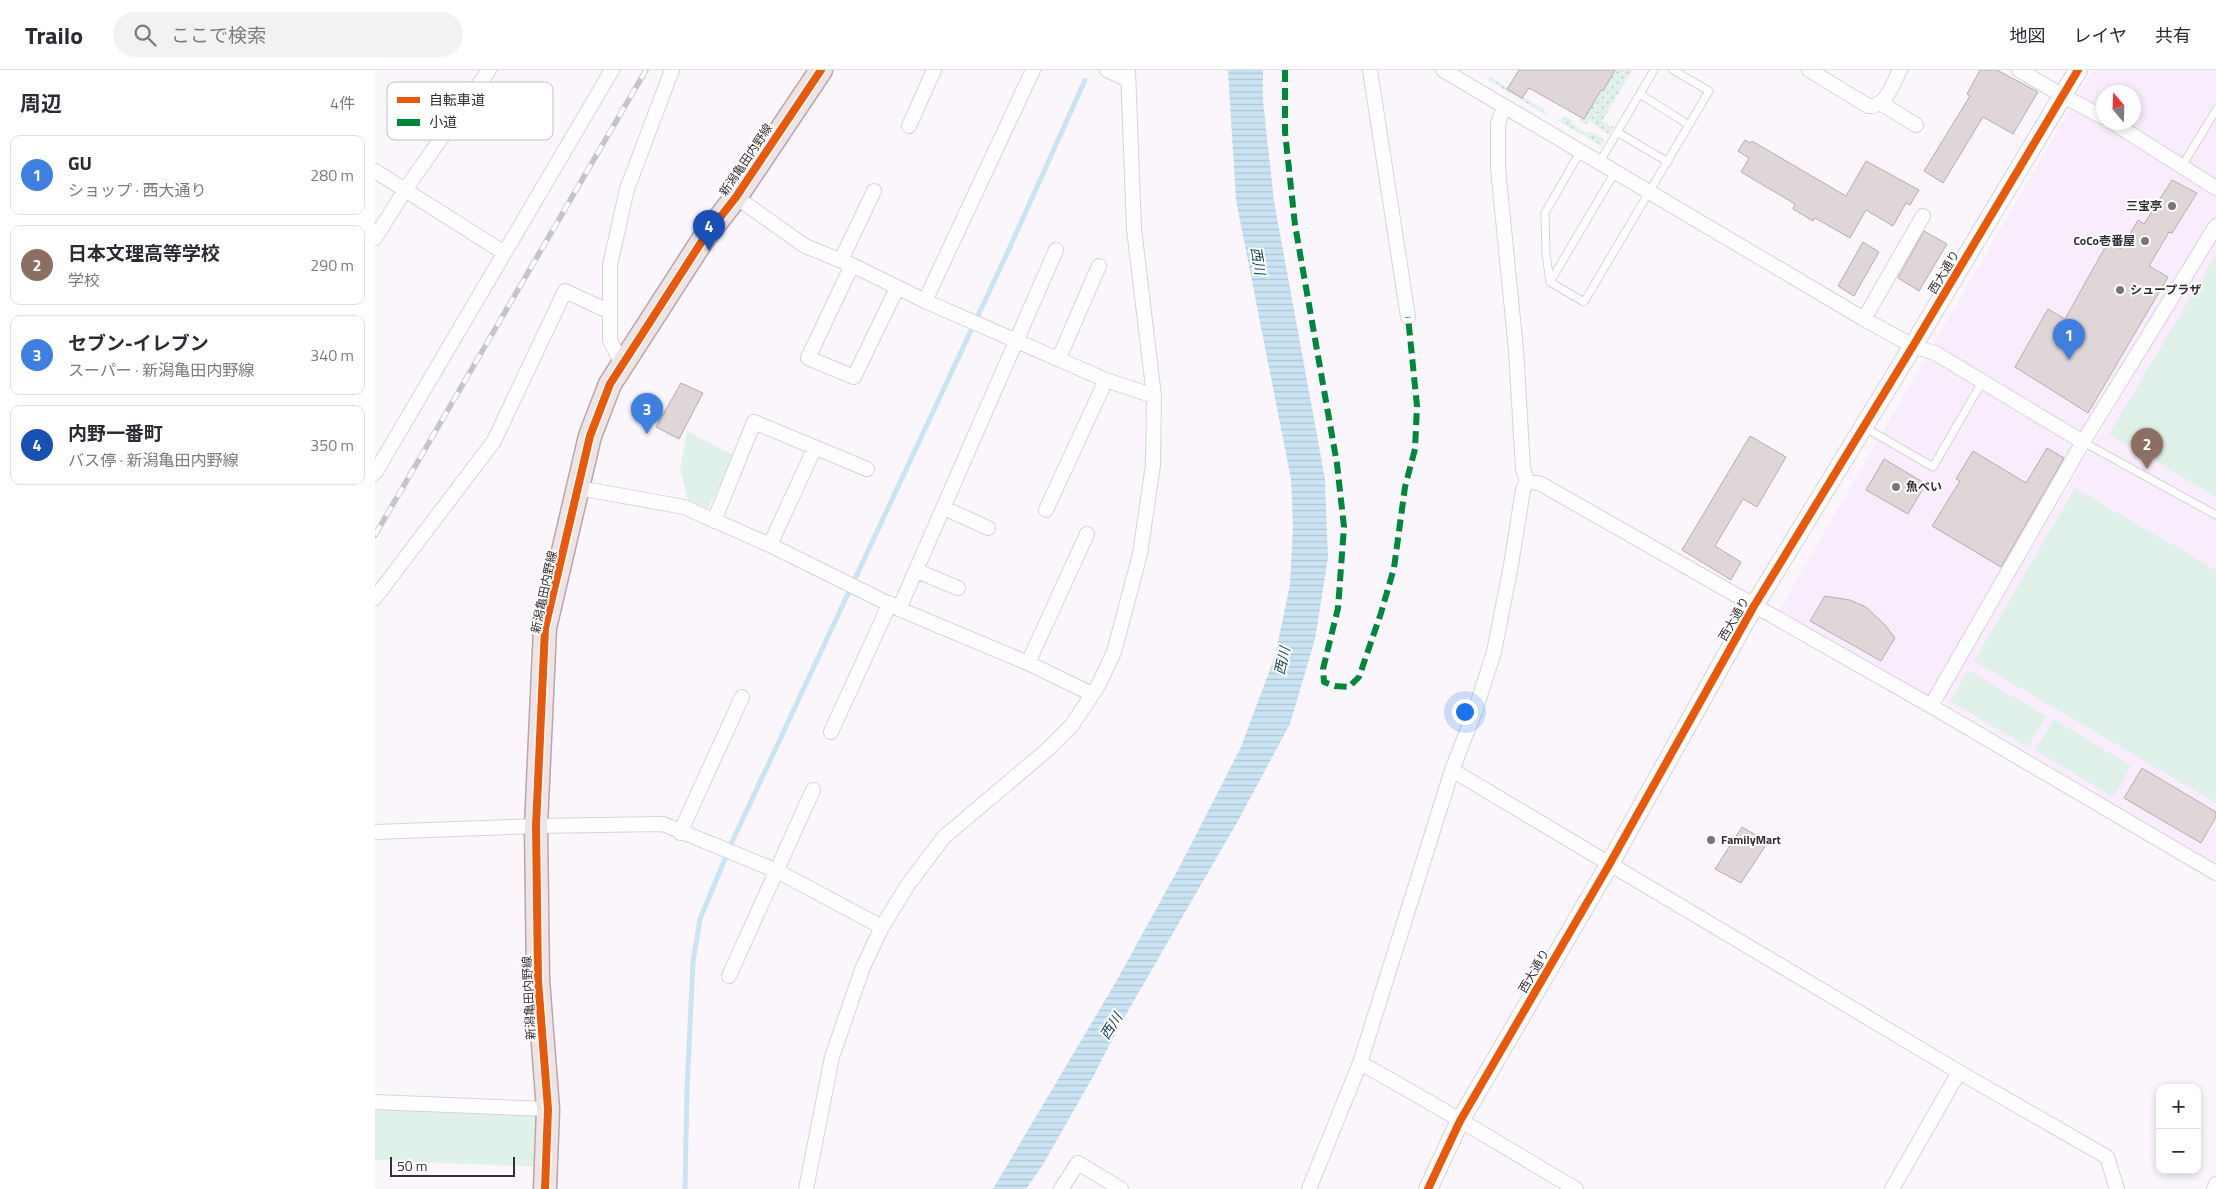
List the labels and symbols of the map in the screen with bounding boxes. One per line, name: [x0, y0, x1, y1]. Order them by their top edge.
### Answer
legend: [387, 82, 553, 140]
north arrow: [2096, 85, 2141, 130]
text: 自転車道: [429, 89, 485, 110]
text: 小道: [429, 111, 457, 132]
street label: 新潟亀田内野線: [714, 120, 777, 200]
place label: 三宝亭: [2126, 196, 2162, 215]
marker: 三宝亭: [2166, 200, 2178, 212]
pin: 4: [693, 210, 725, 251]
place label: CoCo壱番屋: [2073, 231, 2135, 250]
marker: CoCo壱番屋: [2139, 235, 2151, 247]
water label: 西川: [1246, 245, 1272, 278]
street label: 西大通り: [1923, 246, 1964, 297]
place label: シュープラザ: [2130, 280, 2201, 299]
marker: シュープラザ: [2114, 284, 2126, 296]
pin: 1: [2053, 319, 2085, 360]
pin: 3: [631, 393, 663, 434]
pin: 2: [2131, 428, 2163, 469]
place label: 魚べい: [1906, 477, 1942, 496]
marker: 魚べい: [1890, 481, 1902, 493]
street label: 新潟亀田内野線: [525, 549, 562, 635]
street label: 西大通り: [1713, 593, 1754, 644]
water label: 西川: [1268, 643, 1295, 677]
your location: [1452, 699, 1478, 725]
place label: FamilyMart: [1721, 830, 1782, 849]
marker: FamilyMart: [1705, 834, 1717, 846]
street label: 西大通り: [1513, 945, 1554, 996]
street label: 新潟亀田内野線: [517, 956, 540, 1040]
water label: 西川: [1094, 1007, 1128, 1043]
scale bar: [390, 1154, 515, 1177]

